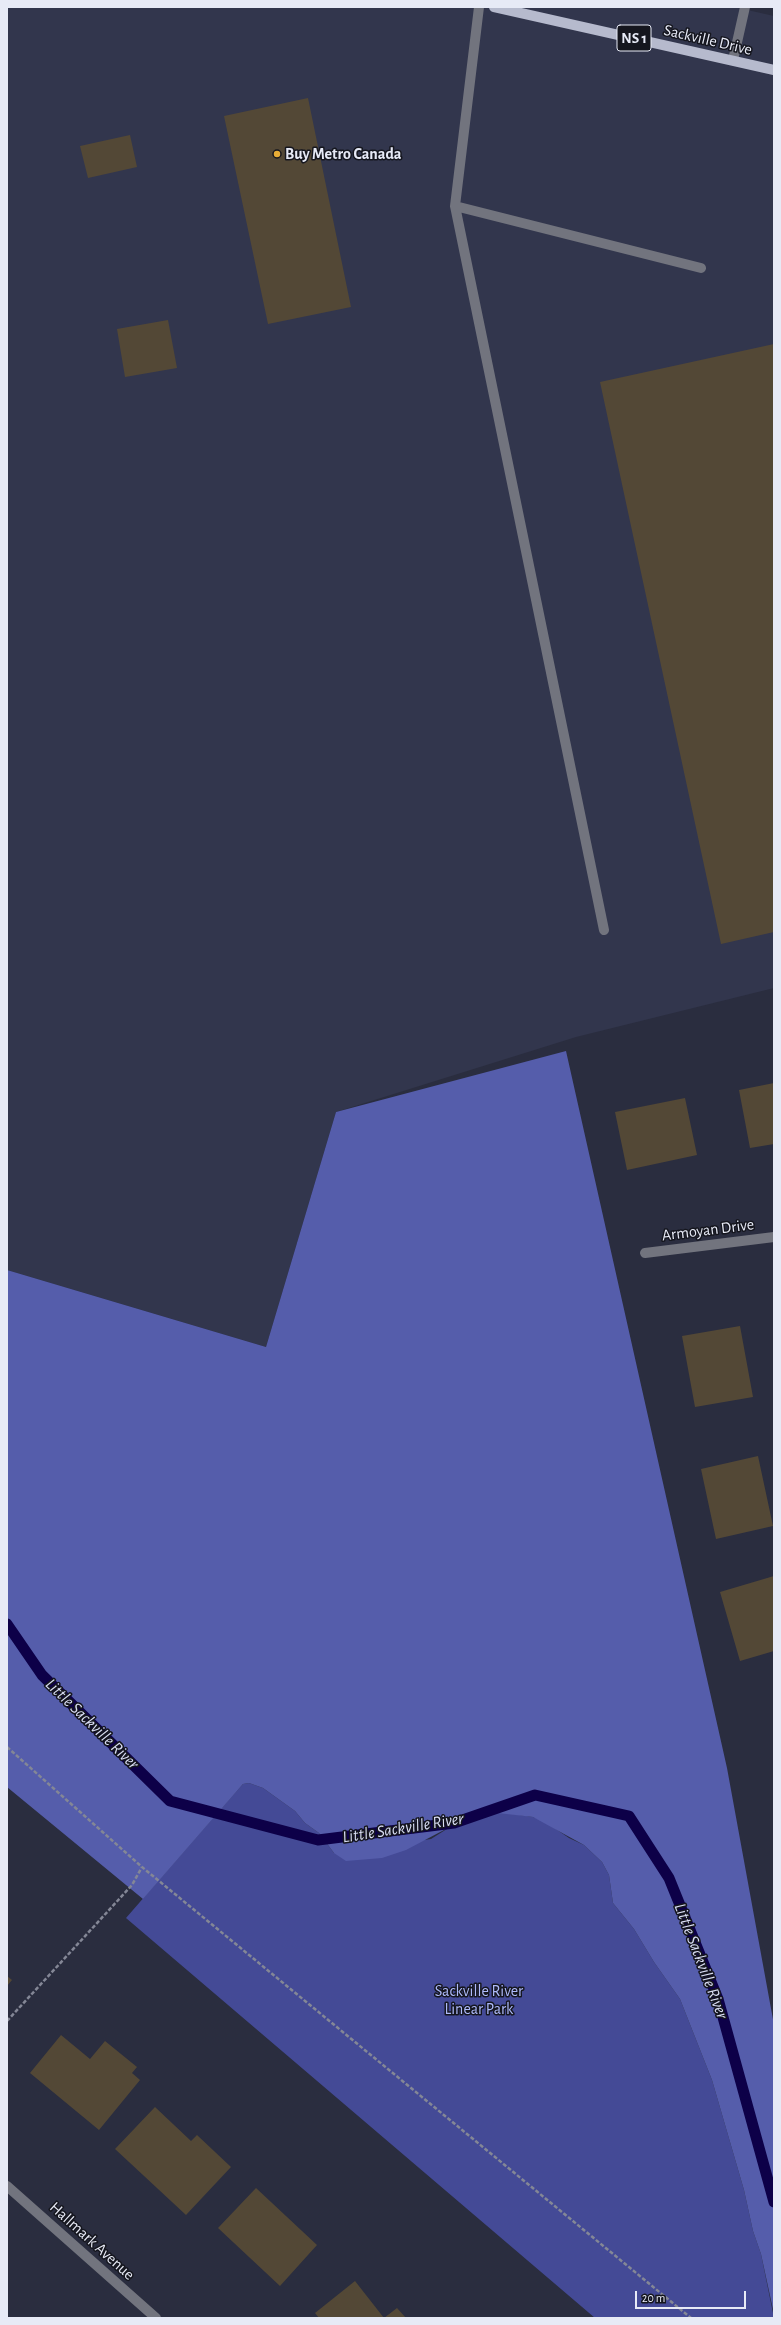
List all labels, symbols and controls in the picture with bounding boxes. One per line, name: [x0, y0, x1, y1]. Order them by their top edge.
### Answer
street label: Sackville Drive: [662, 21, 754, 59]
road number: NS 1: [617, 25, 651, 51]
place label: Buy Metro Canada: [285, 144, 402, 164]
marker: Buy Metro Canada: [272, 149, 282, 159]
street label: Armoyan Drive: [661, 1215, 755, 1245]
water label: Little Sackville River: [41, 1674, 143, 1774]
water label: Little Sackville River: [341, 1808, 465, 1848]
water label: Little Sackville River: [670, 1900, 732, 2022]
park label: Sackville River Linear Park: [435, 1981, 523, 2019]
street label: Hallmark Avenue: [46, 2198, 138, 2284]
scale bar: [637, 2283, 748, 2309]
text: 20 m: [642, 2292, 665, 2304]

